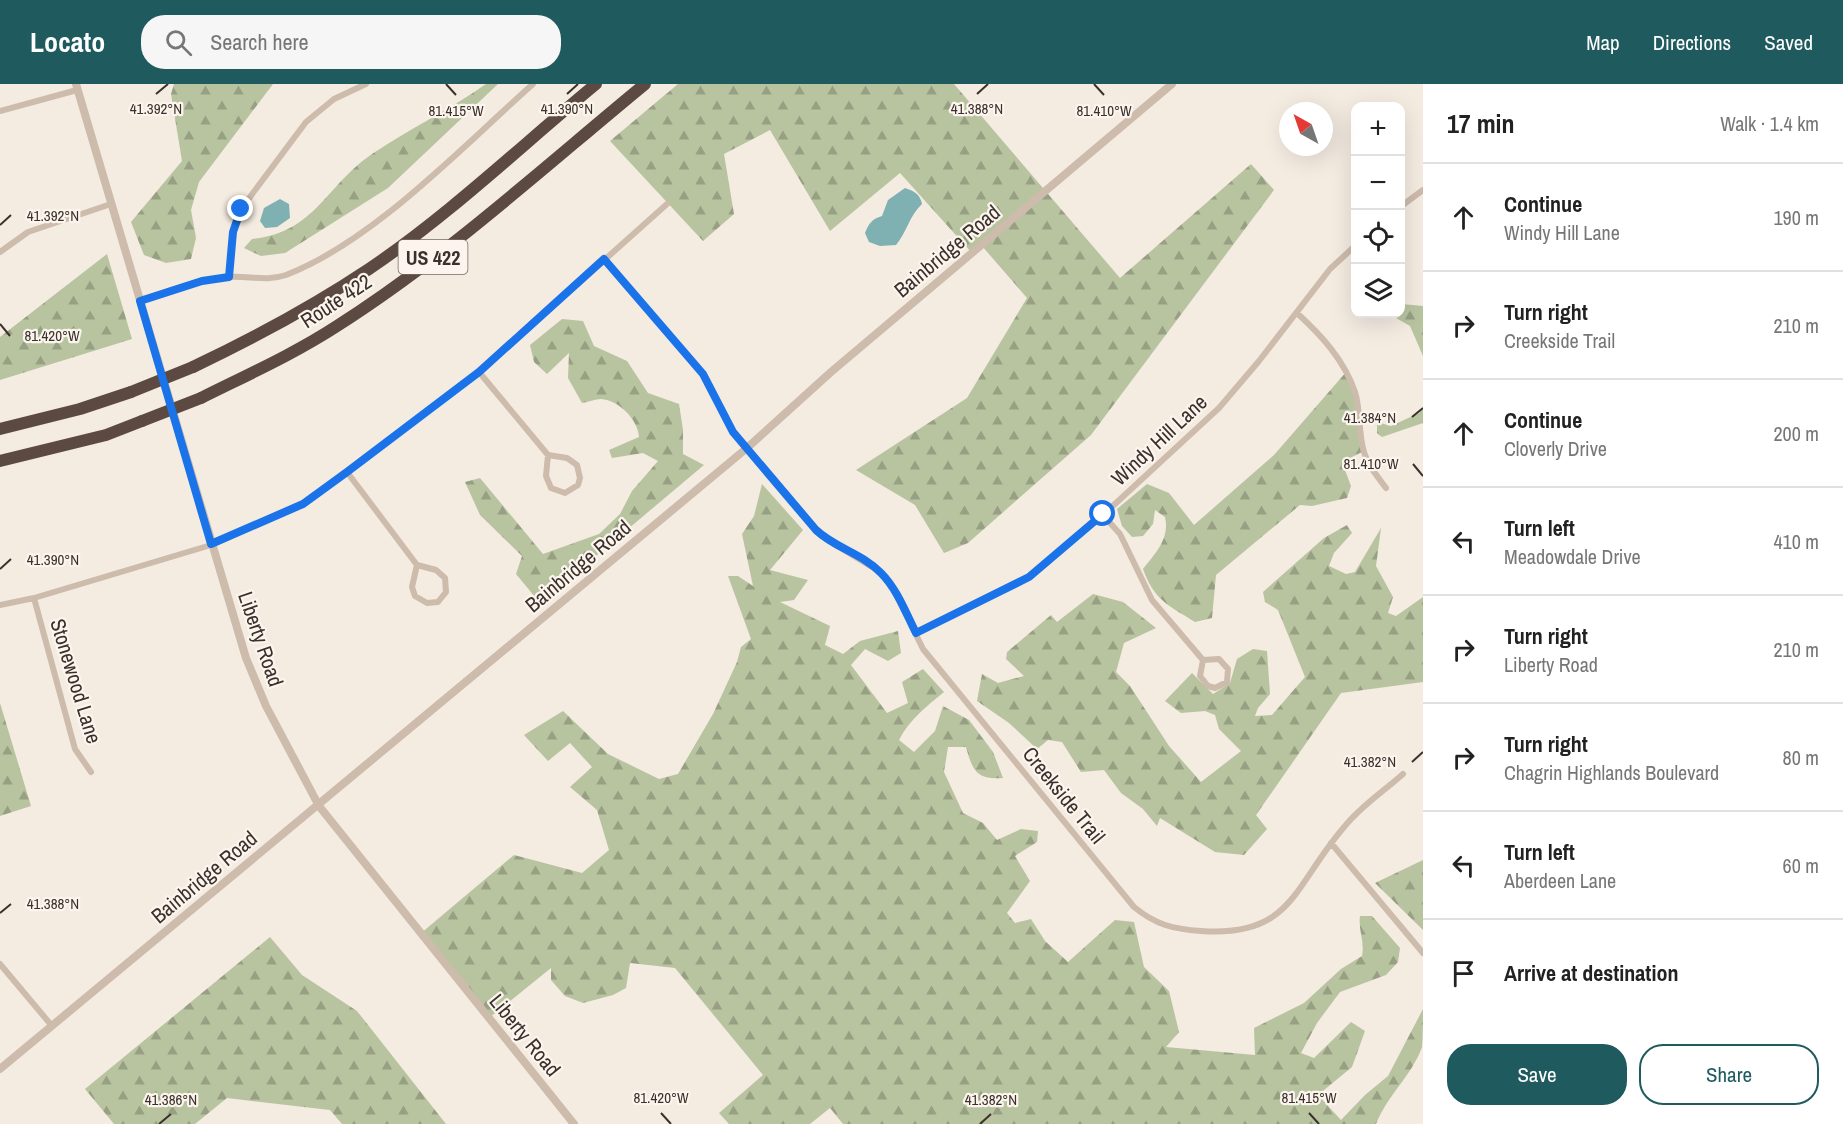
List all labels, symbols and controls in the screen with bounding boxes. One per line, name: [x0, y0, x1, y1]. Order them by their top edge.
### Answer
search box: [141, 15, 561, 69]
text: Locato: [30, 23, 105, 61]
icon: search: [162, 26, 195, 59]
text: Search here: [210, 27, 309, 57]
text: Map: [1586, 28, 1620, 57]
text: Directions: [1653, 28, 1731, 57]
text: Saved: [1764, 28, 1813, 57]
text: 41.392°N: [130, 98, 182, 119]
text: 41.390°N: [541, 98, 593, 119]
text: 41.388°N: [951, 98, 1003, 119]
text: 81.415°W: [428, 100, 484, 121]
text: 81.410°W: [1076, 100, 1132, 121]
north arrow: [1279, 102, 1333, 156]
map controls: [1351, 102, 1405, 318]
button: +: [1351, 102, 1405, 156]
text: 17 min: [1447, 106, 1515, 141]
text: Walk · 1.4 km: [1720, 110, 1819, 137]
button: −: [1351, 156, 1405, 210]
text: Continue: [1504, 189, 1582, 219]
route end: [227, 195, 253, 221]
street label: Bainbridge Road: [888, 198, 1006, 304]
icon: ahead: [1447, 201, 1480, 234]
text: 190 m: [1773, 204, 1819, 231]
text: 41.392°N: [27, 205, 79, 226]
button: locate: [1351, 210, 1405, 264]
text: Windy Hill Lane: [1504, 219, 1620, 246]
road number: US 422: [398, 240, 468, 274]
button: layers: [1351, 264, 1405, 318]
street label: Route 422: [295, 267, 377, 335]
text: Turn right: [1504, 297, 1588, 327]
icon: right: [1447, 309, 1480, 342]
text: 210 m: [1773, 312, 1819, 339]
text: 81.420°W: [24, 325, 80, 346]
text: Creekside Trail: [1504, 327, 1615, 354]
street label: Windy Hill Lane: [1105, 388, 1213, 492]
text: Continue: [1504, 405, 1582, 435]
text: 41.384°N: [1344, 407, 1396, 428]
icon: ahead: [1447, 417, 1480, 450]
text: 200 m: [1773, 420, 1819, 447]
text: Cloverly Drive: [1504, 435, 1607, 462]
text: 81.410°W: [1343, 453, 1399, 474]
route start: [1089, 500, 1115, 526]
street label: Bainbridge Road: [519, 513, 637, 619]
text: Turn left: [1504, 513, 1575, 543]
icon: left: [1447, 525, 1480, 558]
text: 410 m: [1773, 528, 1819, 555]
text: Meadowdale Drive: [1504, 543, 1641, 570]
text: 41.390°N: [27, 549, 79, 570]
street label: Liberty Road: [231, 588, 291, 690]
street label: Stonewood Lane: [43, 615, 109, 747]
text: Turn right: [1504, 621, 1588, 651]
icon: right: [1447, 633, 1480, 666]
text: 210 m: [1773, 636, 1819, 663]
text: Liberty Road: [1504, 651, 1598, 678]
text: Turn right: [1504, 729, 1588, 759]
street label: Creekside Trail: [1016, 740, 1112, 850]
icon: right: [1447, 741, 1480, 774]
text: 80 m: [1783, 744, 1819, 771]
text: 41.382°N: [1344, 751, 1396, 772]
text: Chagrin Highlands Boulevard: [1504, 759, 1719, 786]
street label: Bainbridge Road: [145, 824, 263, 930]
text: Turn left: [1504, 837, 1575, 867]
icon: left: [1447, 849, 1480, 882]
text: 60 m: [1783, 852, 1819, 879]
text: Aberdeen Lane: [1504, 867, 1616, 894]
text: 41.388°N: [27, 893, 79, 914]
icon: arrive: [1447, 957, 1480, 990]
text: Arrive at destination: [1504, 958, 1678, 988]
street label: Liberty Road: [483, 988, 567, 1082]
button: Save: [1447, 1044, 1627, 1105]
button: Share: [1639, 1044, 1819, 1105]
text: 81.420°W: [633, 1087, 689, 1108]
text: 81.415°W: [1281, 1087, 1337, 1108]
text: 41.386°N: [145, 1089, 197, 1110]
text: 41.382°N: [965, 1089, 1017, 1110]

